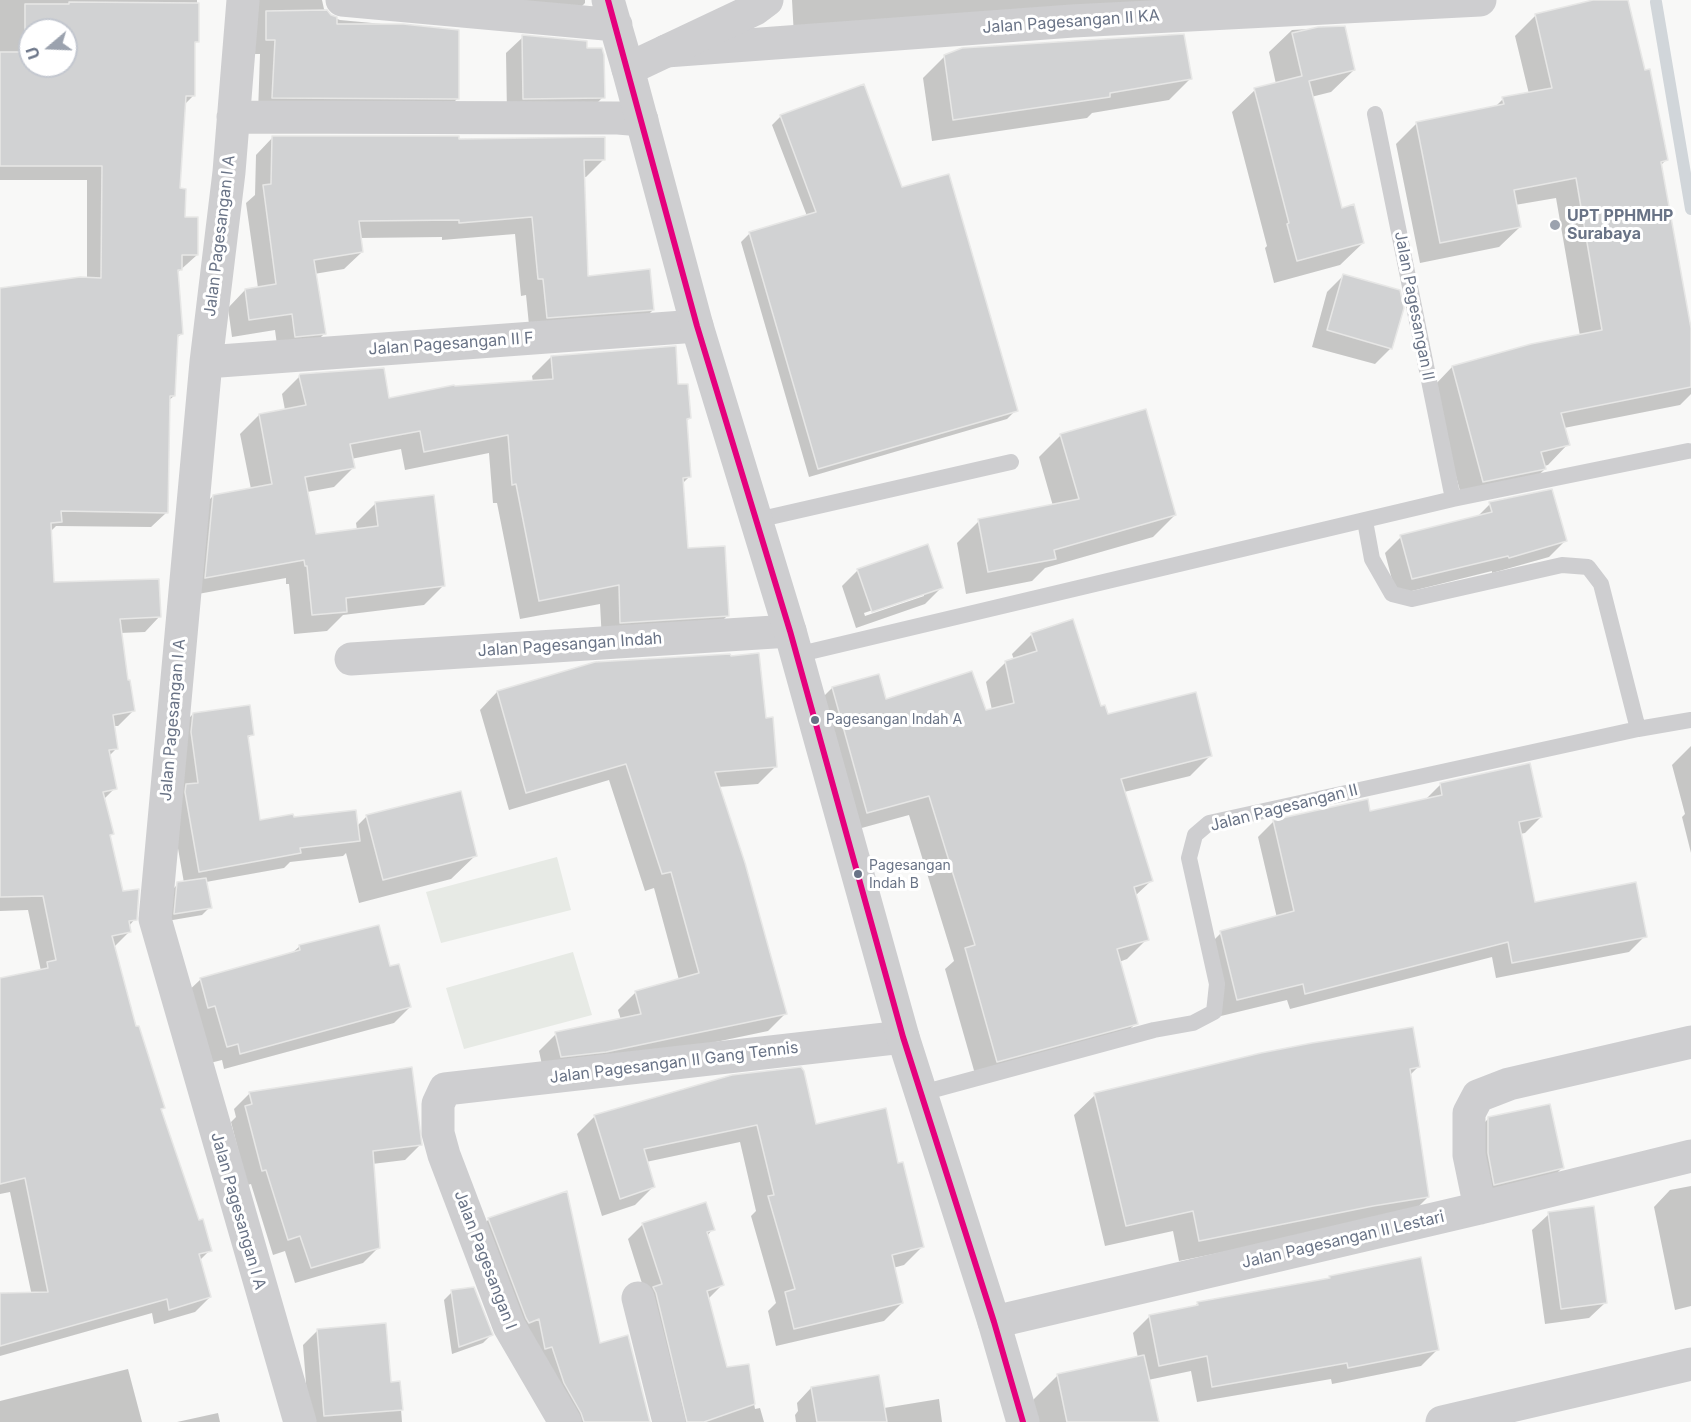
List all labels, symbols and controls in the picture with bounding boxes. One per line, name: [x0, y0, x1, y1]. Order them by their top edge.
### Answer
street label: Jalan Pagesangan II KA: [982, 6, 1160, 38]
north arrow: [18, 18, 78, 78]
text: U: [22, 44, 44, 62]
street label: Jalan Pagesangan I A: [201, 154, 239, 318]
place label: UPT PPHMHP Surabaya: [1567, 206, 1673, 244]
marker: UPT PPHMHP Surabaya: [1548, 218, 1562, 232]
street label: Jalan Pagesangan II: [1390, 230, 1438, 382]
street label: Jalan Pagesangan II F: [368, 329, 534, 359]
street label: Jalan Pagesangan Indah: [477, 629, 663, 661]
street label: Jalan Pagesangan I A: [156, 638, 190, 802]
place label: Pagesangan Indah A: [826, 712, 962, 728]
marker: Pagesangan Indah A: [809, 714, 821, 726]
street label: Jalan Pagesangan II: [1208, 780, 1360, 836]
place label: Pagesangan Indah B: [869, 858, 951, 891]
marker: Pagesangan Indah B: [852, 868, 864, 880]
street label: Jalan Pagesangan II Gang Tennis: [549, 1038, 799, 1088]
street label: Jalan Pagesangan I A: [206, 1130, 270, 1292]
street label: Jalan Pagesangan I: [450, 1188, 520, 1332]
street label: Jalan Pagesangan II Lestari: [1240, 1207, 1446, 1273]

